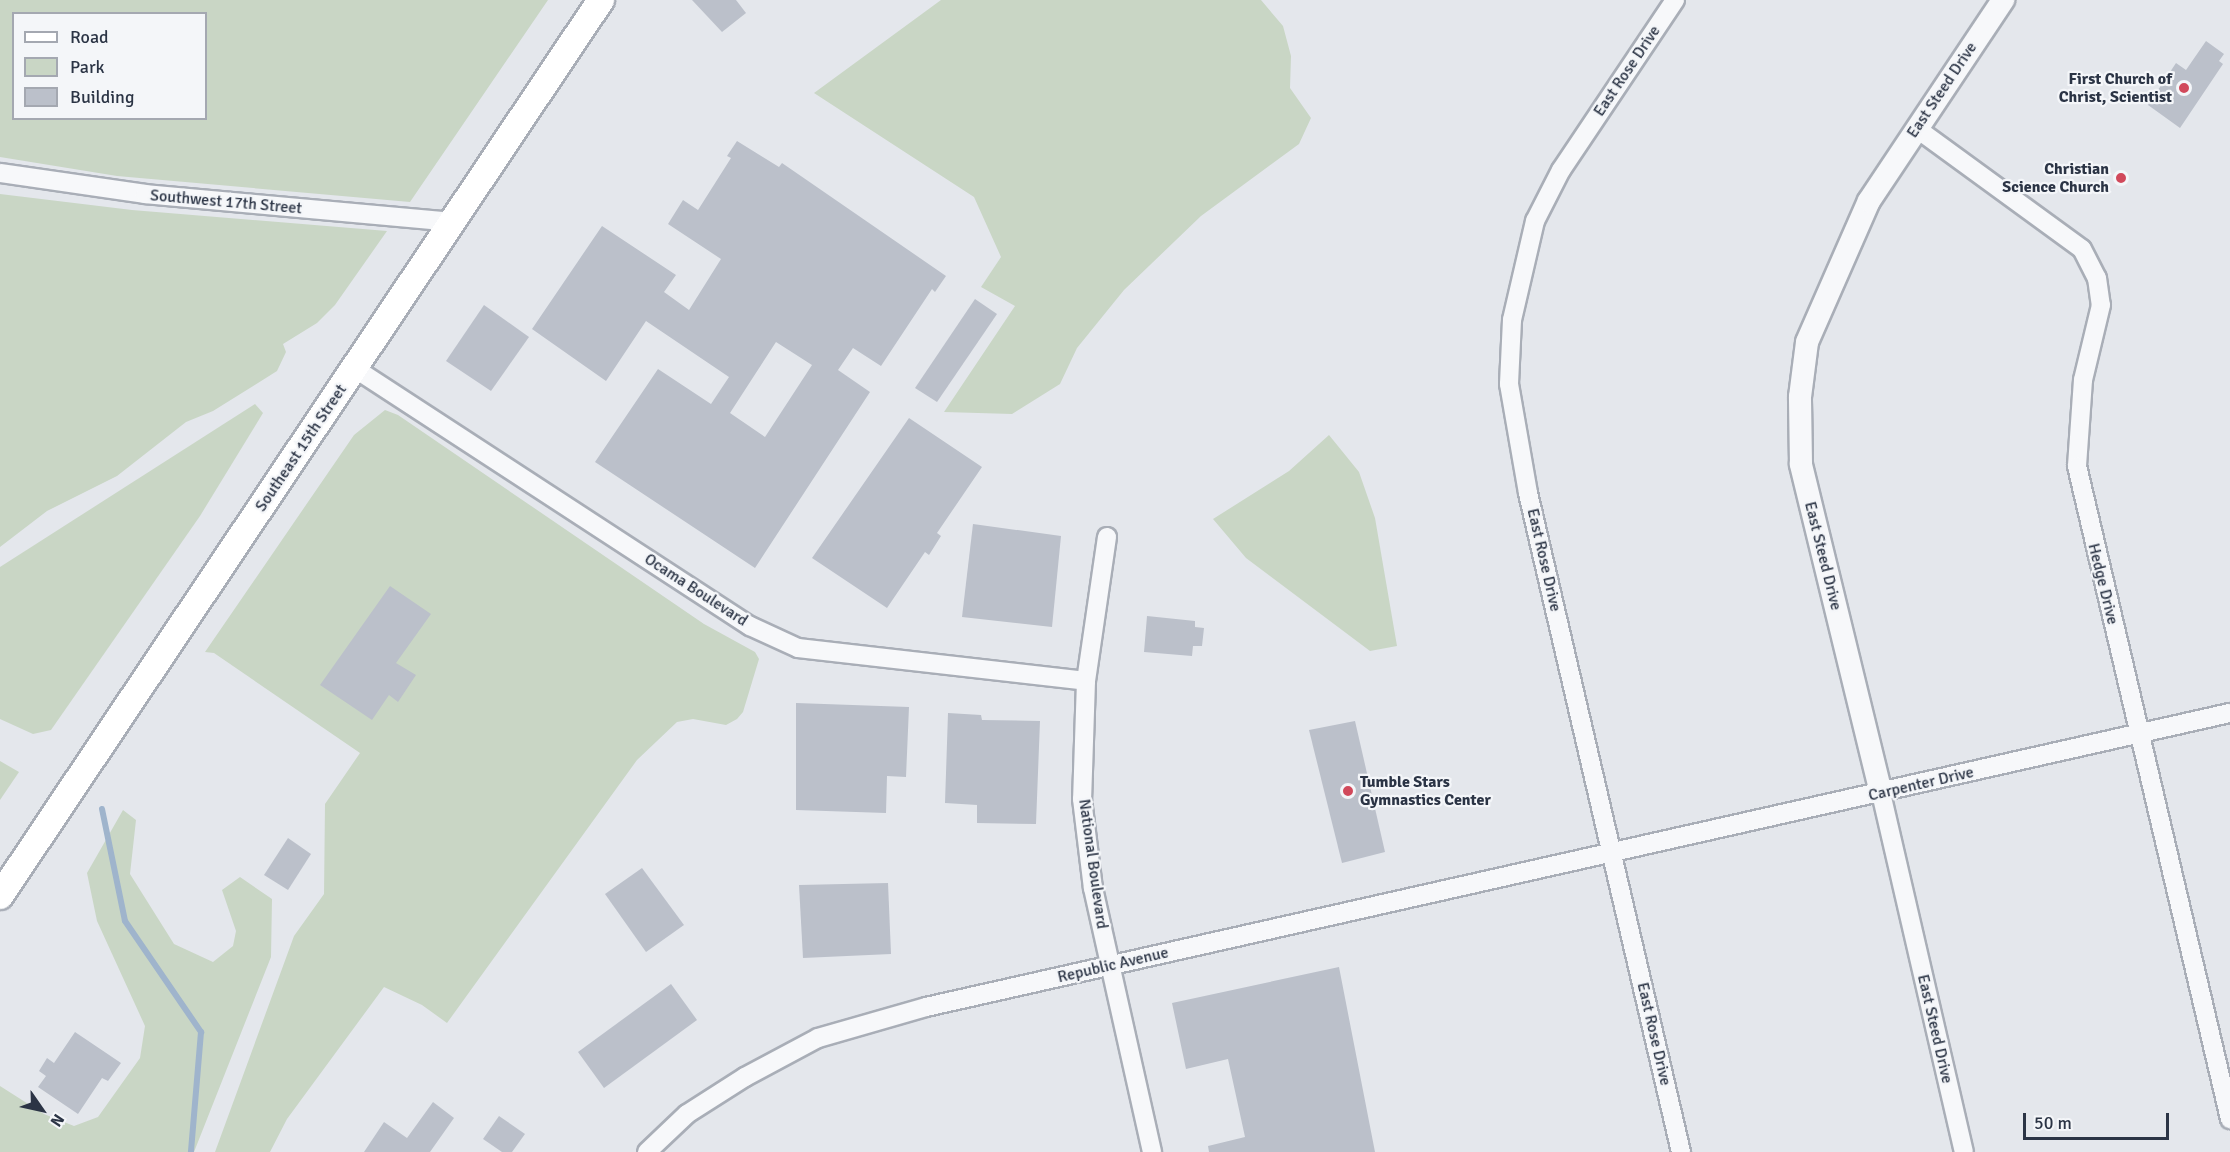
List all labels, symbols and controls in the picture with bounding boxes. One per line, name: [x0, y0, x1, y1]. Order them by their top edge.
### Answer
legend: [12, 12, 207, 120]
street label: East Rose Drive: [1590, 22, 1664, 120]
text: Road: [70, 26, 109, 48]
street label: East Steed Drive: [1903, 38, 1981, 142]
text: Park: [70, 56, 105, 78]
place label: First Church of Christ, Scientist: [2059, 69, 2172, 107]
marker: First Church of Christ, Scientist: [2177, 81, 2191, 95]
text: Building: [70, 86, 134, 108]
place label: Christian Science Church: [2002, 159, 2109, 197]
marker: Christian Science Church: [2114, 171, 2128, 185]
street label: Southwest 17th Street: [149, 186, 303, 218]
street label: Southeast 15th Street: [251, 381, 351, 515]
street label: East Steed Drive: [1800, 500, 1846, 612]
street label: East Rose Drive: [1523, 507, 1565, 613]
street label: Hedge Drive: [2084, 541, 2122, 627]
street label: Ocama Boulevard: [641, 549, 751, 631]
street label: Carpenter Drive: [1867, 763, 1975, 805]
place label: Tumble Stars Gymnastics Center: [1360, 772, 1491, 810]
marker: Tumble Stars Gymnastics Center: [1341, 784, 1355, 798]
street label: National Boulevard: [1074, 798, 1112, 930]
street label: Republic Avenue: [1056, 943, 1170, 987]
street label: East Steed Drive: [1913, 973, 1957, 1085]
street label: East Rose Drive: [1633, 981, 1675, 1087]
north arrow: [12, 1080, 72, 1140]
scale bar: [2026, 1101, 2172, 1139]
text: N: [46, 1110, 68, 1130]
text: 50 m: [2034, 1112, 2072, 1134]

